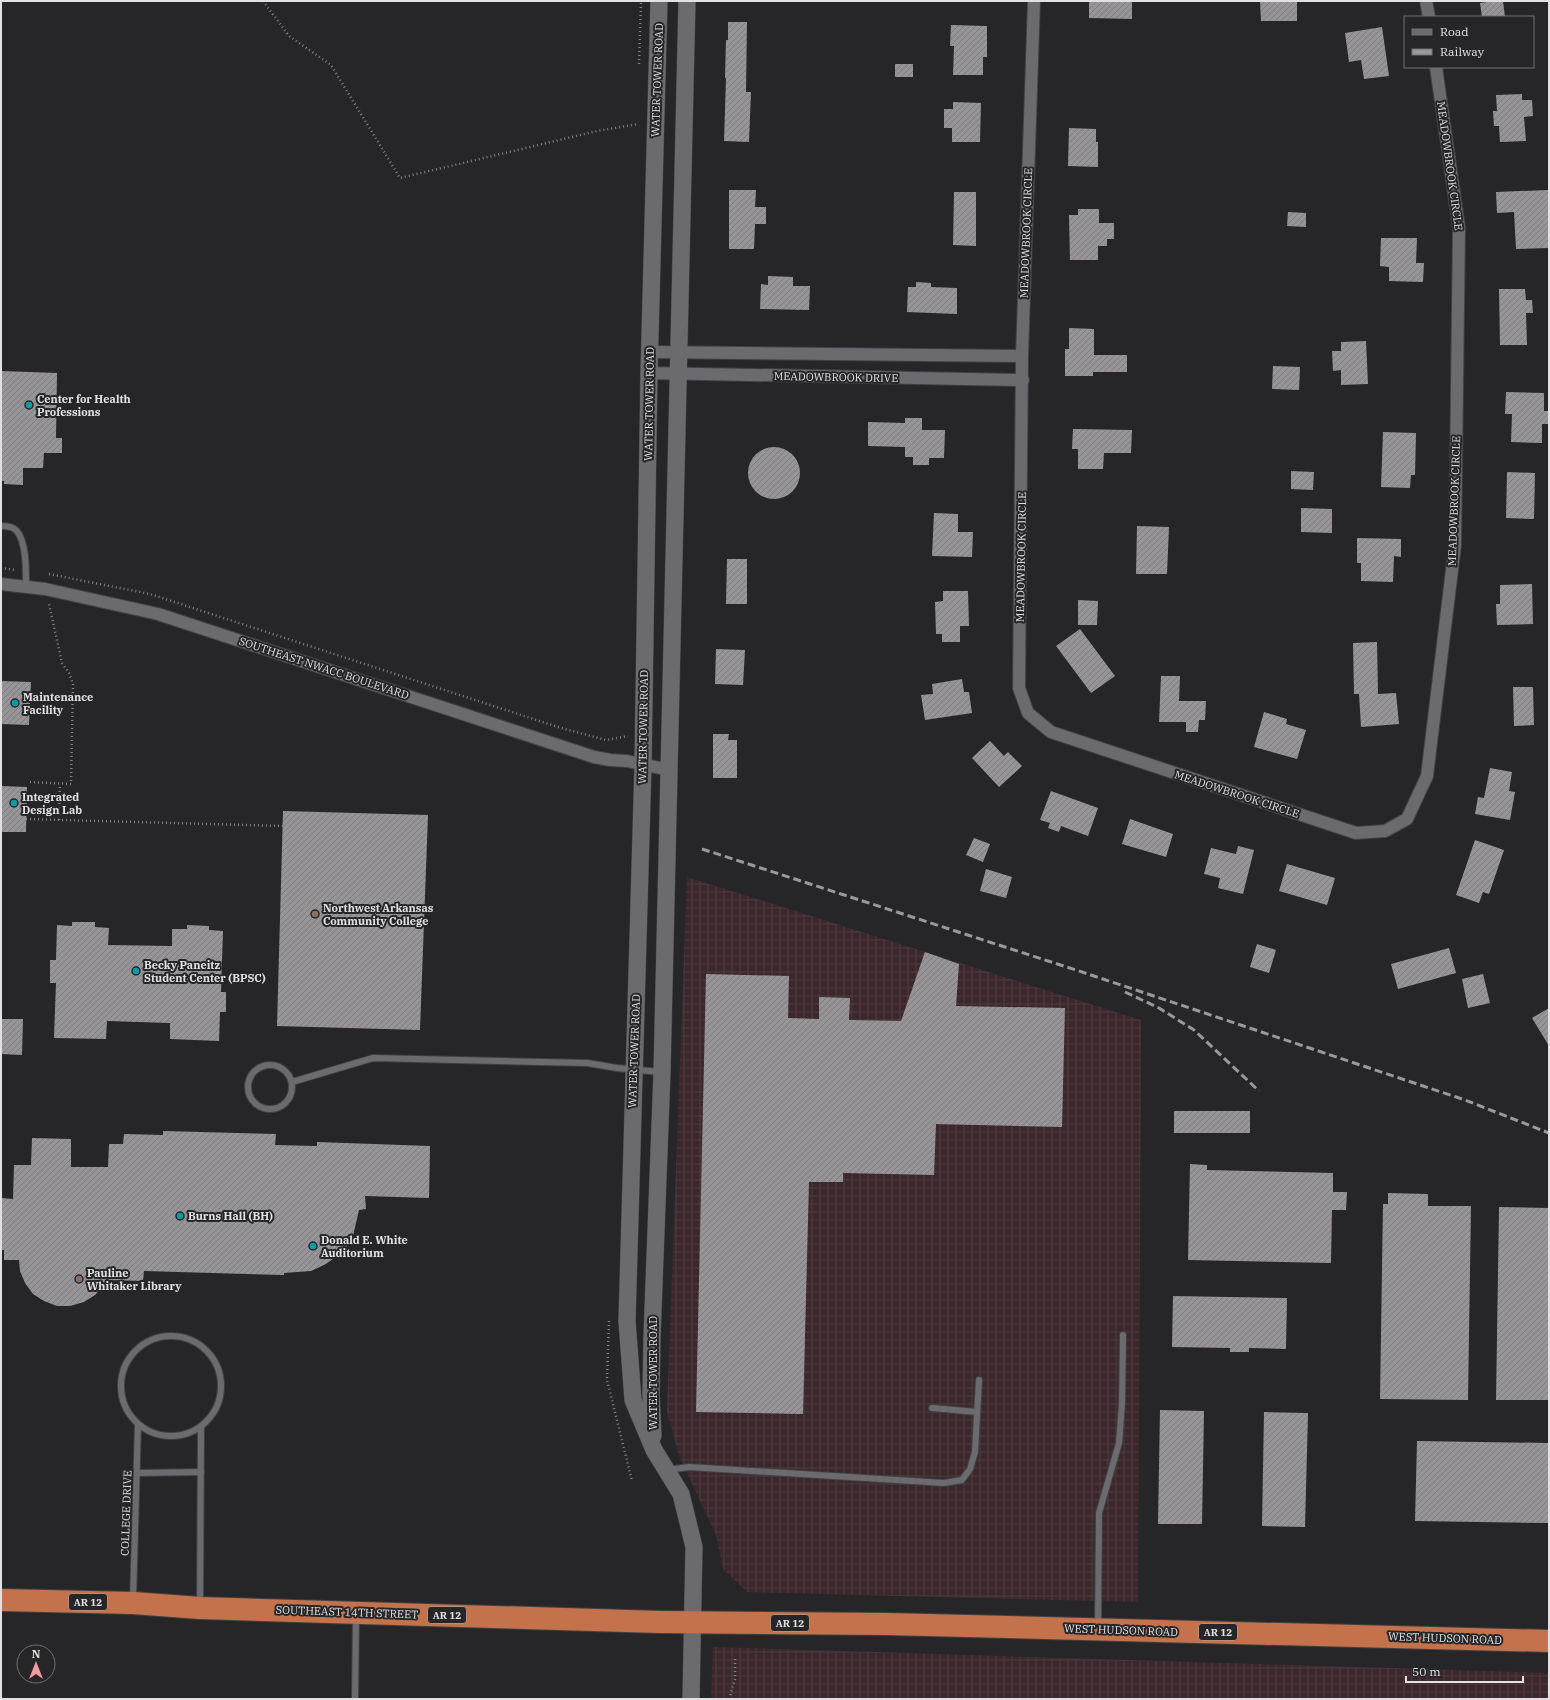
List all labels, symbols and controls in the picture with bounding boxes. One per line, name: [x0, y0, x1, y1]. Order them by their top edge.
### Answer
legend: [1404, 16, 1534, 68]
street label: WATER TOWER ROAD: [648, 23, 666, 137]
text: Road: [1440, 24, 1469, 39]
text: Railway: [1440, 44, 1485, 59]
street label: MEADOWBROOK CIRCLE: [1434, 101, 1466, 231]
street label: MEADOWBROOK CIRCLE: [1017, 168, 1035, 298]
street label: WATER TOWER ROAD: [641, 347, 657, 461]
street label: MEADOWBROOK DRIVE: [774, 369, 898, 385]
place label: Center for Health Professions: [37, 392, 131, 419]
marker: Center for Health Professions: [24, 400, 34, 410]
street label: MEADOWBROOK CIRCLE: [1445, 436, 1463, 566]
street label: MEADOWBROOK CIRCLE: [1013, 492, 1029, 622]
street label: SOUTHEAST NWACC BOULEVARD: [237, 634, 411, 702]
street label: WATER TOWER ROAD: [635, 670, 651, 784]
place label: Maintenance Facility: [23, 690, 93, 717]
marker: Maintenance Facility: [10, 698, 20, 708]
street label: MEADOWBROOK CIRCLE: [1173, 767, 1301, 821]
place label: Integrated Design Lab: [22, 790, 82, 817]
marker: Integrated Design Lab: [9, 798, 19, 808]
place label: Northwest Arkansas Community College: [323, 901, 434, 928]
marker: Northwest Arkansas Community College: [310, 909, 320, 919]
place label: Becky Paneitz Student Center (BPSC): [144, 958, 266, 985]
marker: Becky Paneitz Student Center (BPSC): [131, 966, 141, 976]
street label: WATER TOWER ROAD: [625, 994, 643, 1108]
place label: Burns Hall (BH): [188, 1209, 273, 1223]
marker: Burns Hall (BH): [175, 1211, 185, 1221]
place label: Donald E. White Auditorium: [321, 1233, 408, 1260]
marker: Donald E. White Auditorium: [308, 1241, 318, 1251]
place label: Pauline Whitaker Library: [87, 1266, 182, 1293]
marker: Pauline Whitaker Library: [74, 1274, 84, 1284]
street label: WATER TOWER ROAD: [646, 1316, 660, 1430]
street label: COLLEGE DRIVE: [118, 1470, 134, 1556]
road number: AR 12: [69, 1594, 107, 1610]
street label: SOUTHEAST 14TH STREET: [275, 1603, 419, 1621]
road number: AR 12: [428, 1607, 466, 1623]
road number: AR 12: [771, 1615, 809, 1631]
street label: WEST HUDSON ROAD: [1064, 1621, 1178, 1639]
road number: AR 12: [1199, 1624, 1237, 1640]
street label: WEST HUDSON ROAD: [1388, 1629, 1502, 1647]
north arrow: [16, 1644, 56, 1684]
text: N: [32, 1647, 41, 1661]
scale bar: [1406, 1658, 1523, 1684]
text: 50 m: [1412, 1664, 1441, 1679]

